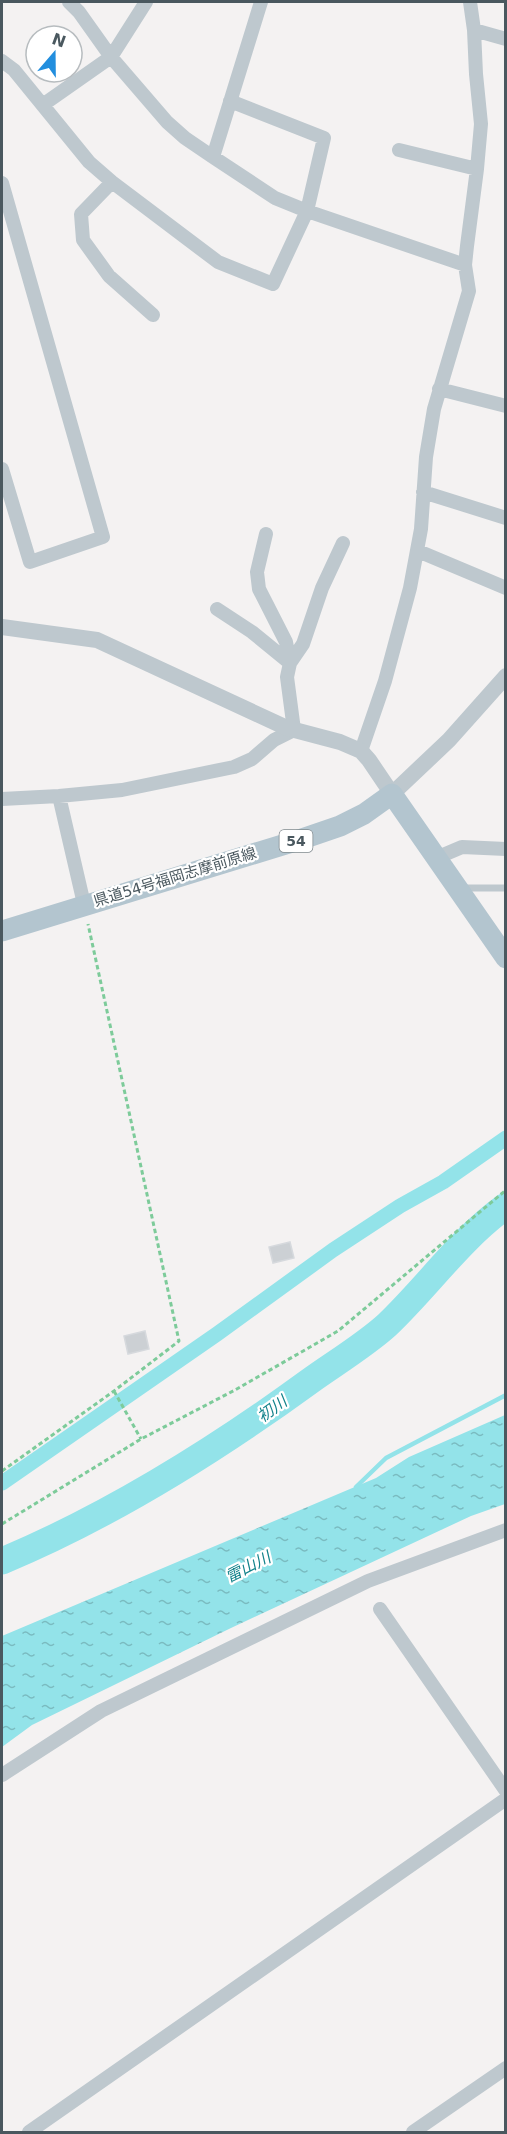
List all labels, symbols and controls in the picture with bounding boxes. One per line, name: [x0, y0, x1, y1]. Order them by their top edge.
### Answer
north arrow: [24, 24, 84, 84]
text: N: [49, 29, 69, 52]
road number: 54: [280, 830, 312, 852]
street label: 県道54号福岡志摩前原線: [92, 844, 258, 910]
water label: 初川: [253, 1391, 292, 1426]
water label: 雷山川: [222, 1547, 275, 1586]

